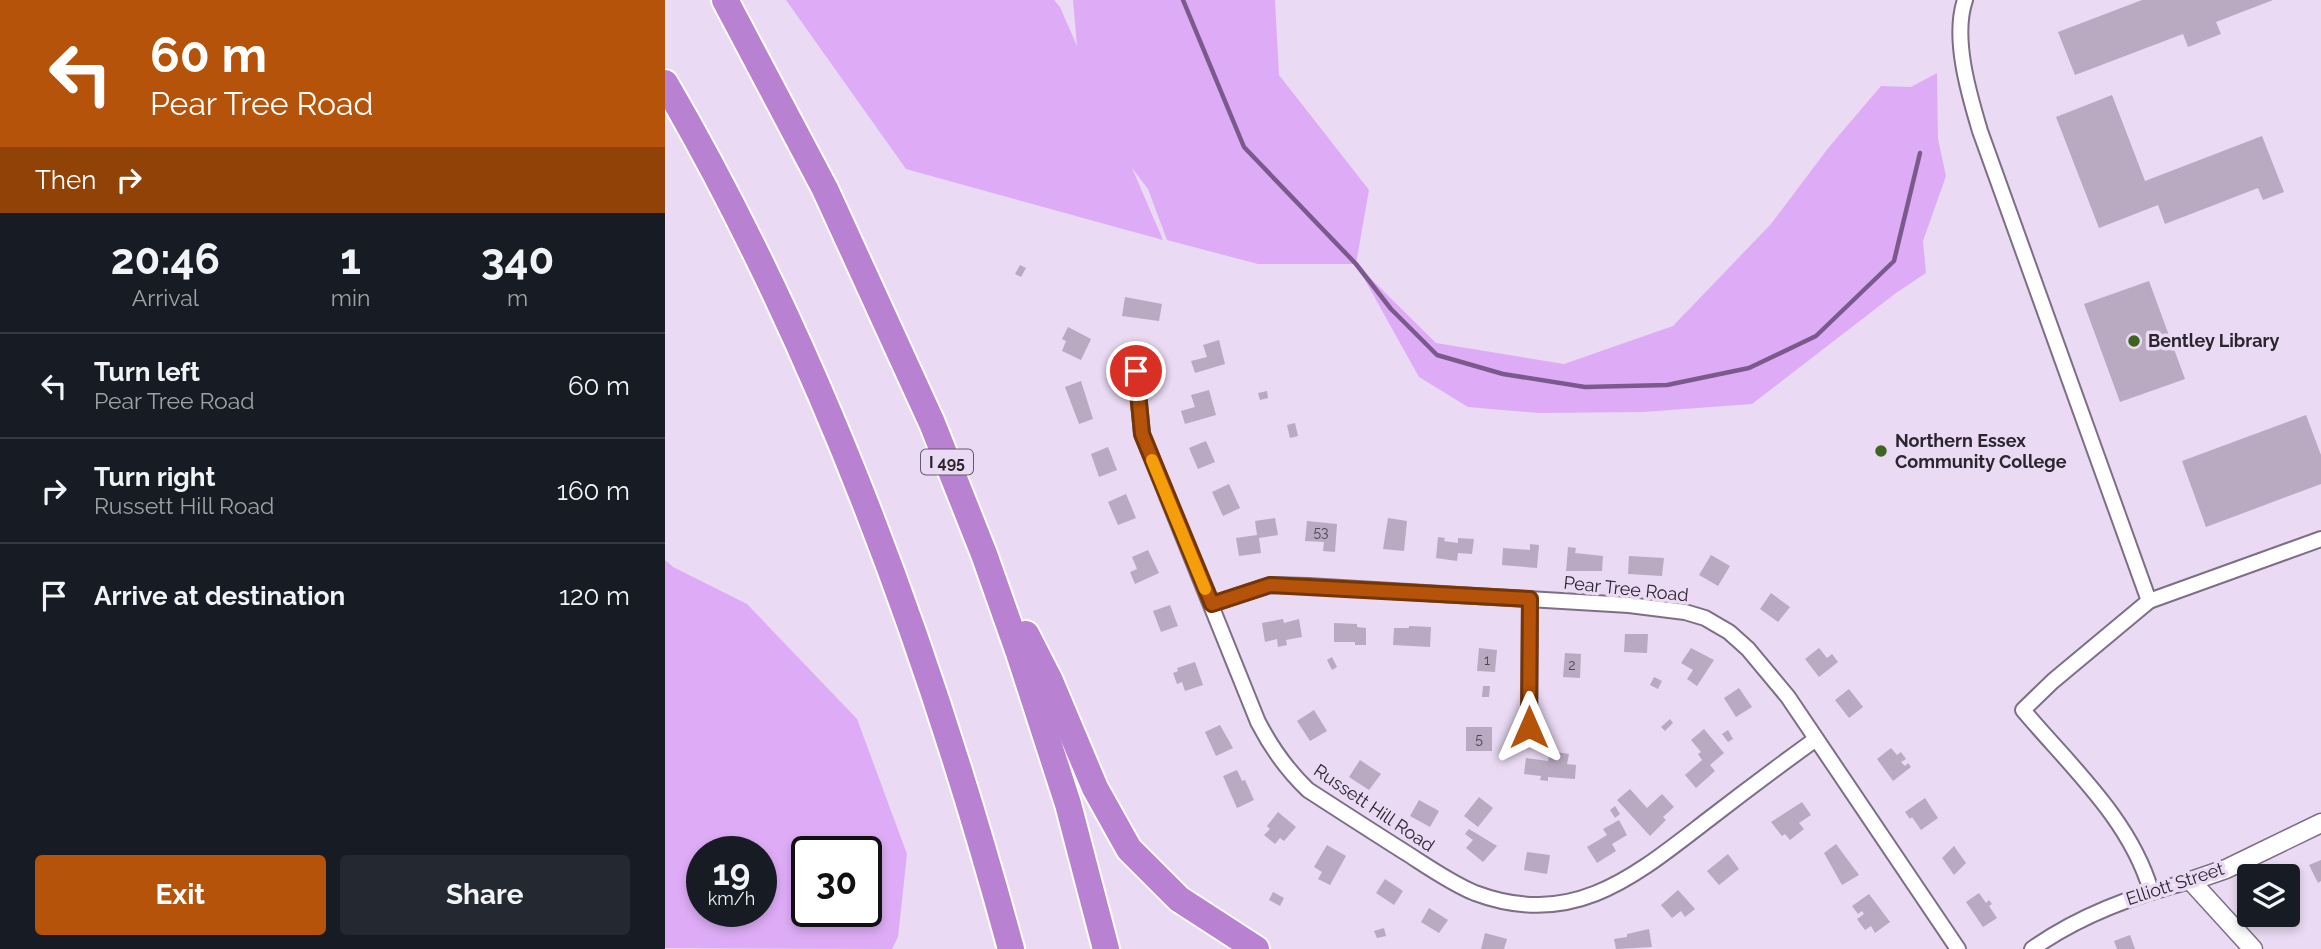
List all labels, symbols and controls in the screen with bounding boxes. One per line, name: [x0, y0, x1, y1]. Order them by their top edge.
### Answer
text: 60 m: [150, 26, 267, 83]
icon: left: [35, 28, 126, 119]
text: Pear Tree Road: [150, 85, 373, 122]
icon: right: [110, 161, 148, 199]
text: Then: [35, 165, 96, 195]
text: 20:46: [111, 235, 220, 284]
text: 1: [340, 235, 361, 284]
text: 340: [481, 235, 554, 284]
text: Arrival: [132, 284, 199, 311]
text: min: [331, 284, 370, 311]
text: m: [507, 284, 528, 311]
place label: Bentley Library: [2148, 330, 2279, 351]
marker: Bentley Library: [2126, 333, 2142, 349]
pin: [1106, 341, 1166, 401]
icon: arrive: [1117, 352, 1155, 390]
text: Turn left: [94, 357, 200, 387]
icon: left: [35, 367, 73, 405]
text: 60 m: [568, 371, 630, 401]
text: Pear Tree Road: [94, 387, 255, 414]
place label: Northern Essex Community College: [1895, 430, 2067, 472]
marker: Northern Essex Community College: [1873, 443, 1889, 459]
road number: I 495: [921, 449, 973, 475]
text: Turn right: [94, 462, 215, 492]
icon: right: [35, 472, 73, 510]
text: 160 m: [557, 476, 630, 506]
text: Russett Hill Road: [94, 492, 274, 519]
house number: 53: [1313, 524, 1329, 540]
street label: Pear Tree Road: [1562, 571, 1690, 606]
icon: arrive: [35, 577, 73, 615]
text: Arrive at destination: [94, 581, 345, 611]
text: 120 m: [559, 581, 630, 611]
house number: 1: [1484, 652, 1490, 668]
house number: 2: [1568, 657, 1576, 673]
position arrow: [1492, 690, 1566, 764]
house number: 5: [1475, 731, 1483, 747]
street label: Russett Hill Road: [1310, 759, 1439, 856]
speed limit sign: 30: [791, 836, 882, 927]
text: 19: [713, 852, 750, 893]
button: Exit: [35, 855, 326, 935]
button: Share: [340, 855, 630, 935]
street label: Elliott Street: [2123, 858, 2227, 909]
map controls: [2237, 864, 2300, 927]
button: layers: [2237, 864, 2300, 927]
text: km/h: [708, 888, 755, 909]

